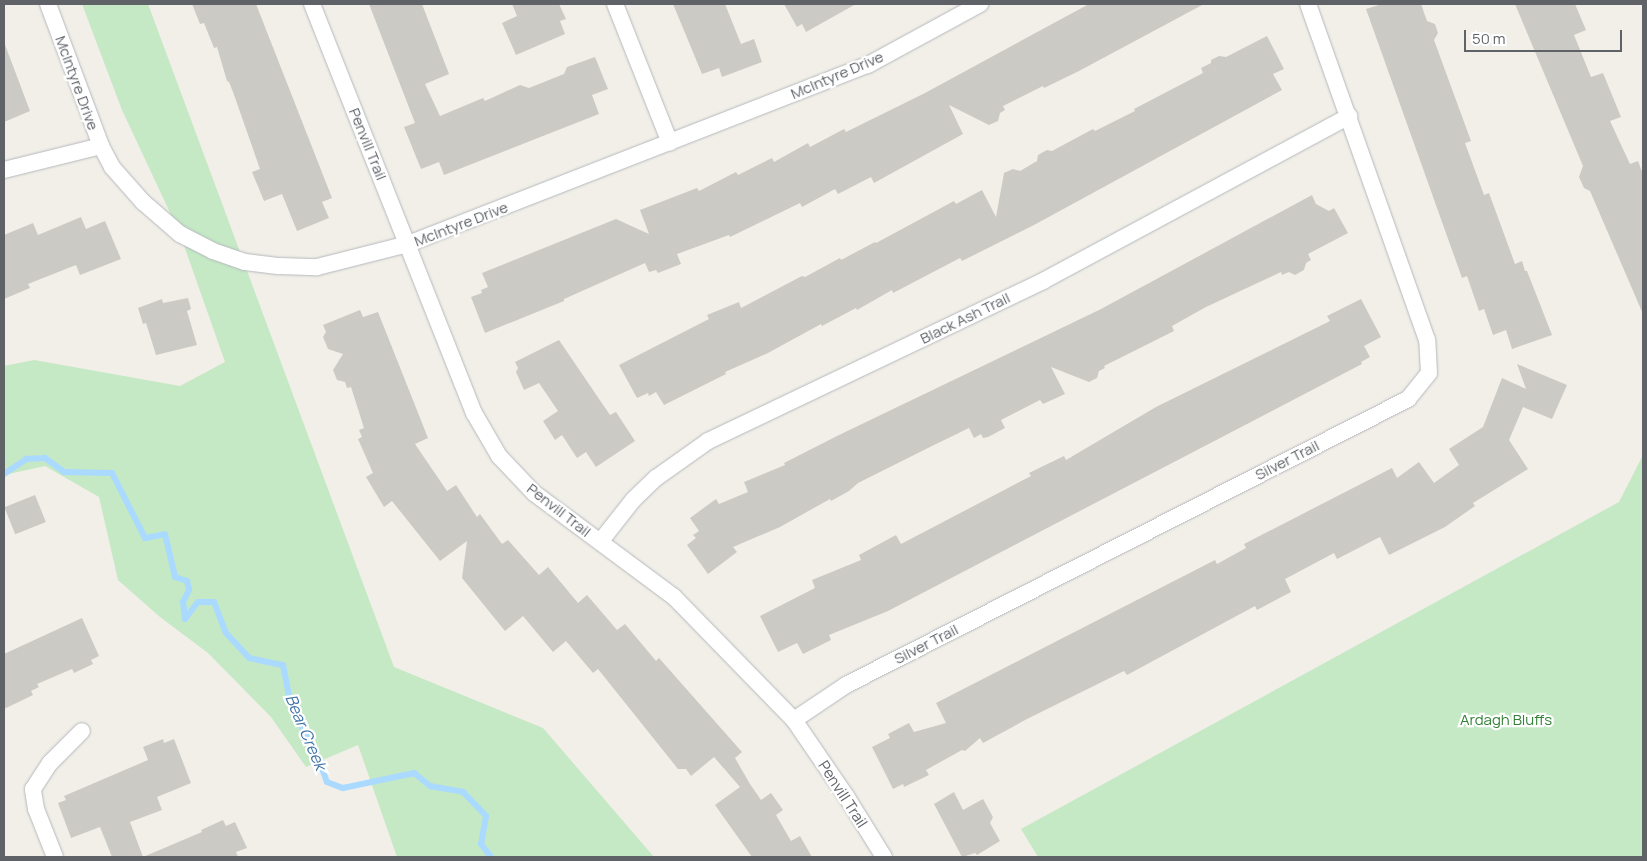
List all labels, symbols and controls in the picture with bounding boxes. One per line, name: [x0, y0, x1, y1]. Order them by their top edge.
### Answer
scale bar: [1467, 20, 1624, 52]
text: 50 m: [1472, 28, 1506, 49]
street label: McIntyre Drive: [52, 33, 102, 133]
street label: McIntyre Drive: [788, 47, 886, 103]
street label: Penvill Trail: [345, 105, 391, 183]
street label: McIntyre Drive: [412, 198, 510, 250]
street label: Black Ash Trail: [917, 288, 1013, 348]
street label: Silver Trail: [1252, 436, 1322, 484]
street label: Penvill Trail: [523, 479, 595, 541]
street label: Silver Trail: [891, 620, 961, 668]
water label: Bear Creek: [281, 691, 331, 773]
park label: Ardagh Bluffs: [1460, 711, 1552, 729]
street label: Penvill Trail: [815, 757, 871, 831]

